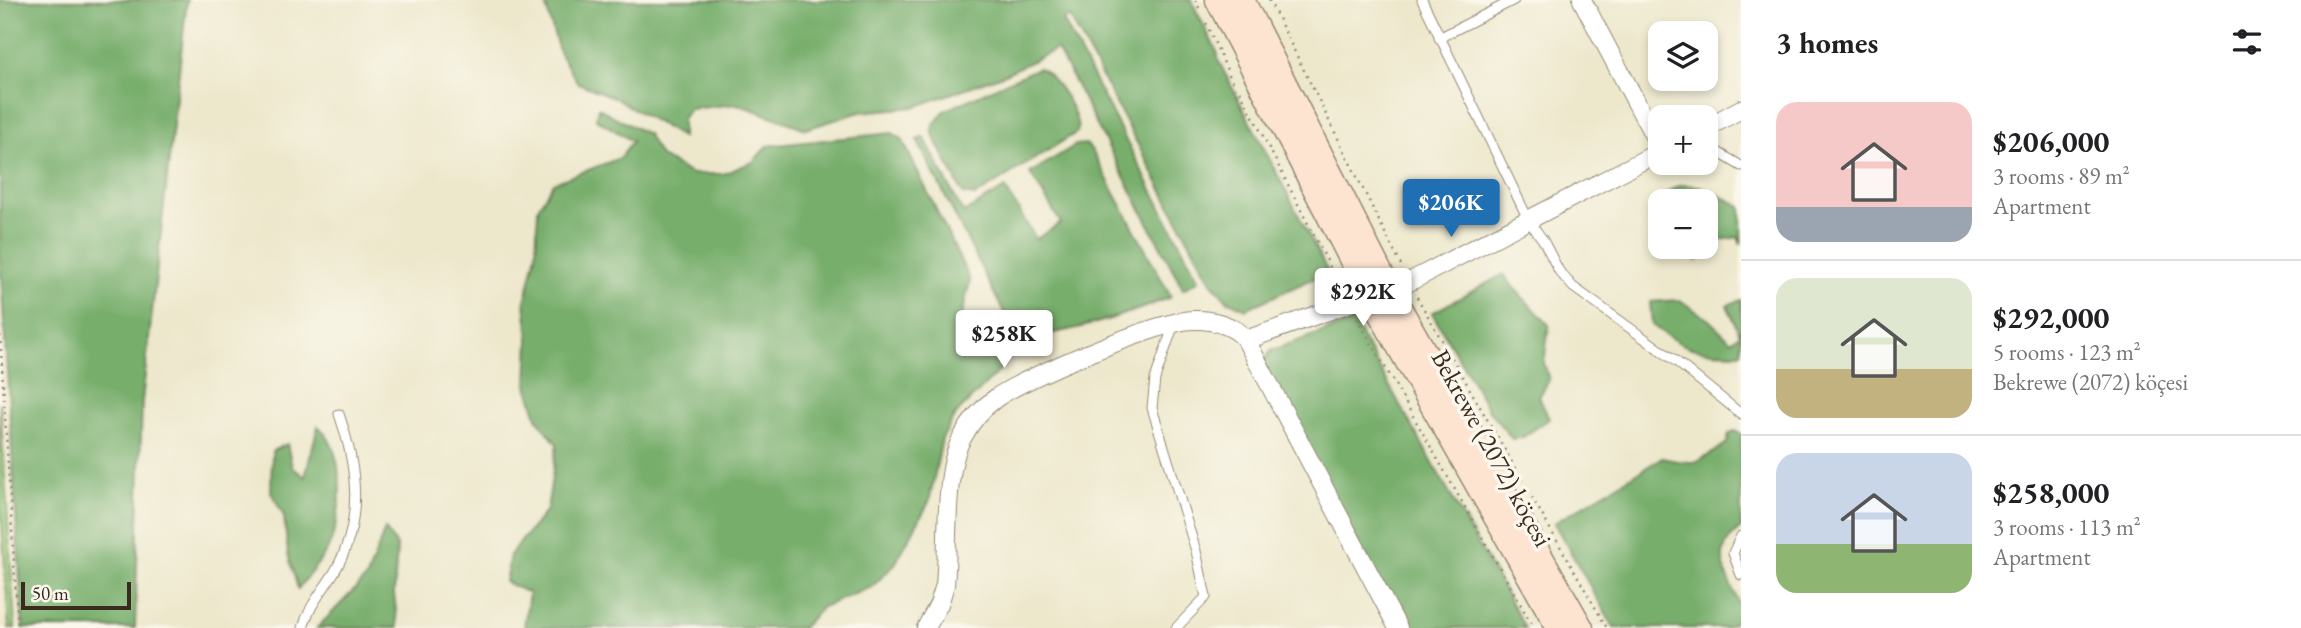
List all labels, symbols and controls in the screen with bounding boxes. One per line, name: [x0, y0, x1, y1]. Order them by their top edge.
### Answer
map controls: [1648, 21, 1718, 259]
button: layers: [1648, 21, 1718, 91]
text: 3 homes: [1776, 23, 1878, 62]
icon: filters: [2228, 23, 2266, 61]
button: +: [1648, 105, 1718, 175]
text: $206,000: [1993, 122, 2109, 161]
icon: home: [1832, 130, 1916, 214]
text: 3 rooms · 89 m²: [1993, 161, 2130, 191]
pin: $206K: [1402, 180, 1500, 239]
text: $206K: [1419, 187, 1483, 217]
button: −: [1648, 189, 1718, 259]
text: Apartment: [1993, 191, 2091, 221]
pin: $292K: [1314, 268, 1412, 328]
text: $292K: [1331, 276, 1395, 306]
text: $292,000: [1993, 298, 2109, 337]
icon: home: [1832, 306, 1916, 390]
pin: $258K: [955, 310, 1053, 370]
text: $258K: [972, 318, 1036, 348]
text: 5 rooms · 123 m²: [1993, 337, 2141, 367]
street label: Bekrewe (2072) köçesi: [1424, 343, 1560, 553]
text: Bekrewe (2072) köçesi: [1993, 367, 2188, 397]
text: $258,000: [1993, 473, 2109, 512]
icon: home: [1832, 481, 1916, 565]
text: 3 rooms · 113 m²: [1993, 512, 2141, 542]
text: Apartment: [1993, 542, 2091, 572]
scale bar: [21, 579, 131, 611]
text: 50 m: [32, 581, 69, 606]

